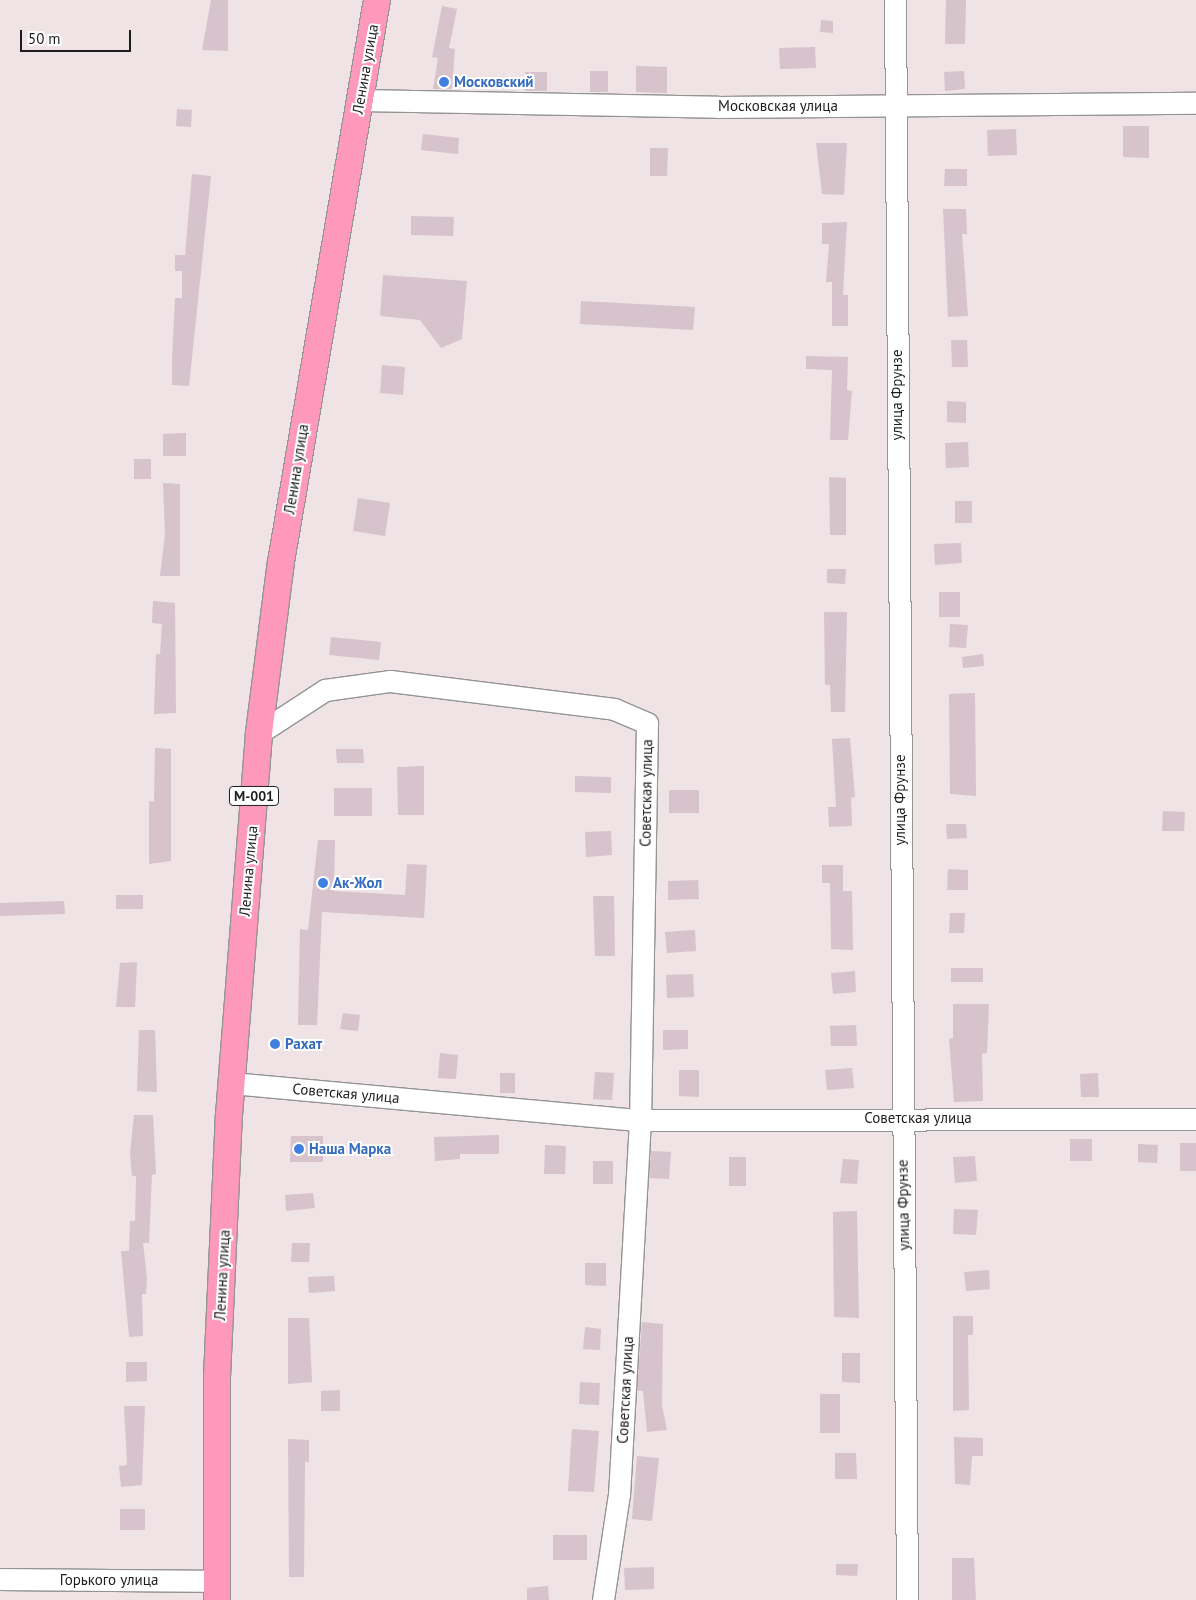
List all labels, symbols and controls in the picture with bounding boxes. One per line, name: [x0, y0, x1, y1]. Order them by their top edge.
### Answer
scale bar: [22, 20, 134, 52]
street label: Ленина улица: [348, 23, 382, 115]
text: 50 m: [28, 29, 61, 48]
place label: Московский: [454, 73, 533, 91]
marker: Московский: [438, 76, 450, 88]
street label: Московская улица: [718, 97, 838, 115]
street label: улица Фрунзе: [888, 349, 906, 441]
street label: Ленина улица: [280, 423, 312, 515]
street label: Советская улица: [636, 739, 656, 847]
street label: улица Фрунзе: [891, 754, 909, 846]
road number: М-001: [228, 784, 280, 808]
street label: Ленина улица: [235, 825, 261, 917]
place label: Ак-Жол: [333, 874, 382, 892]
marker: Ак-Жол: [317, 877, 329, 889]
place label: Рахат: [285, 1035, 322, 1053]
marker: Рахат: [269, 1038, 281, 1050]
street label: Советская улица: [292, 1079, 400, 1107]
street label: Советская улица: [864, 1109, 972, 1127]
place label: Наша Марка: [309, 1140, 391, 1158]
marker: Наша Марка: [293, 1143, 305, 1155]
street label: улица Фрунзе: [893, 1159, 913, 1251]
street label: Ленина улица: [211, 1229, 233, 1321]
street label: Советская улица: [613, 1336, 637, 1444]
street label: Горького улица: [60, 1571, 158, 1589]

